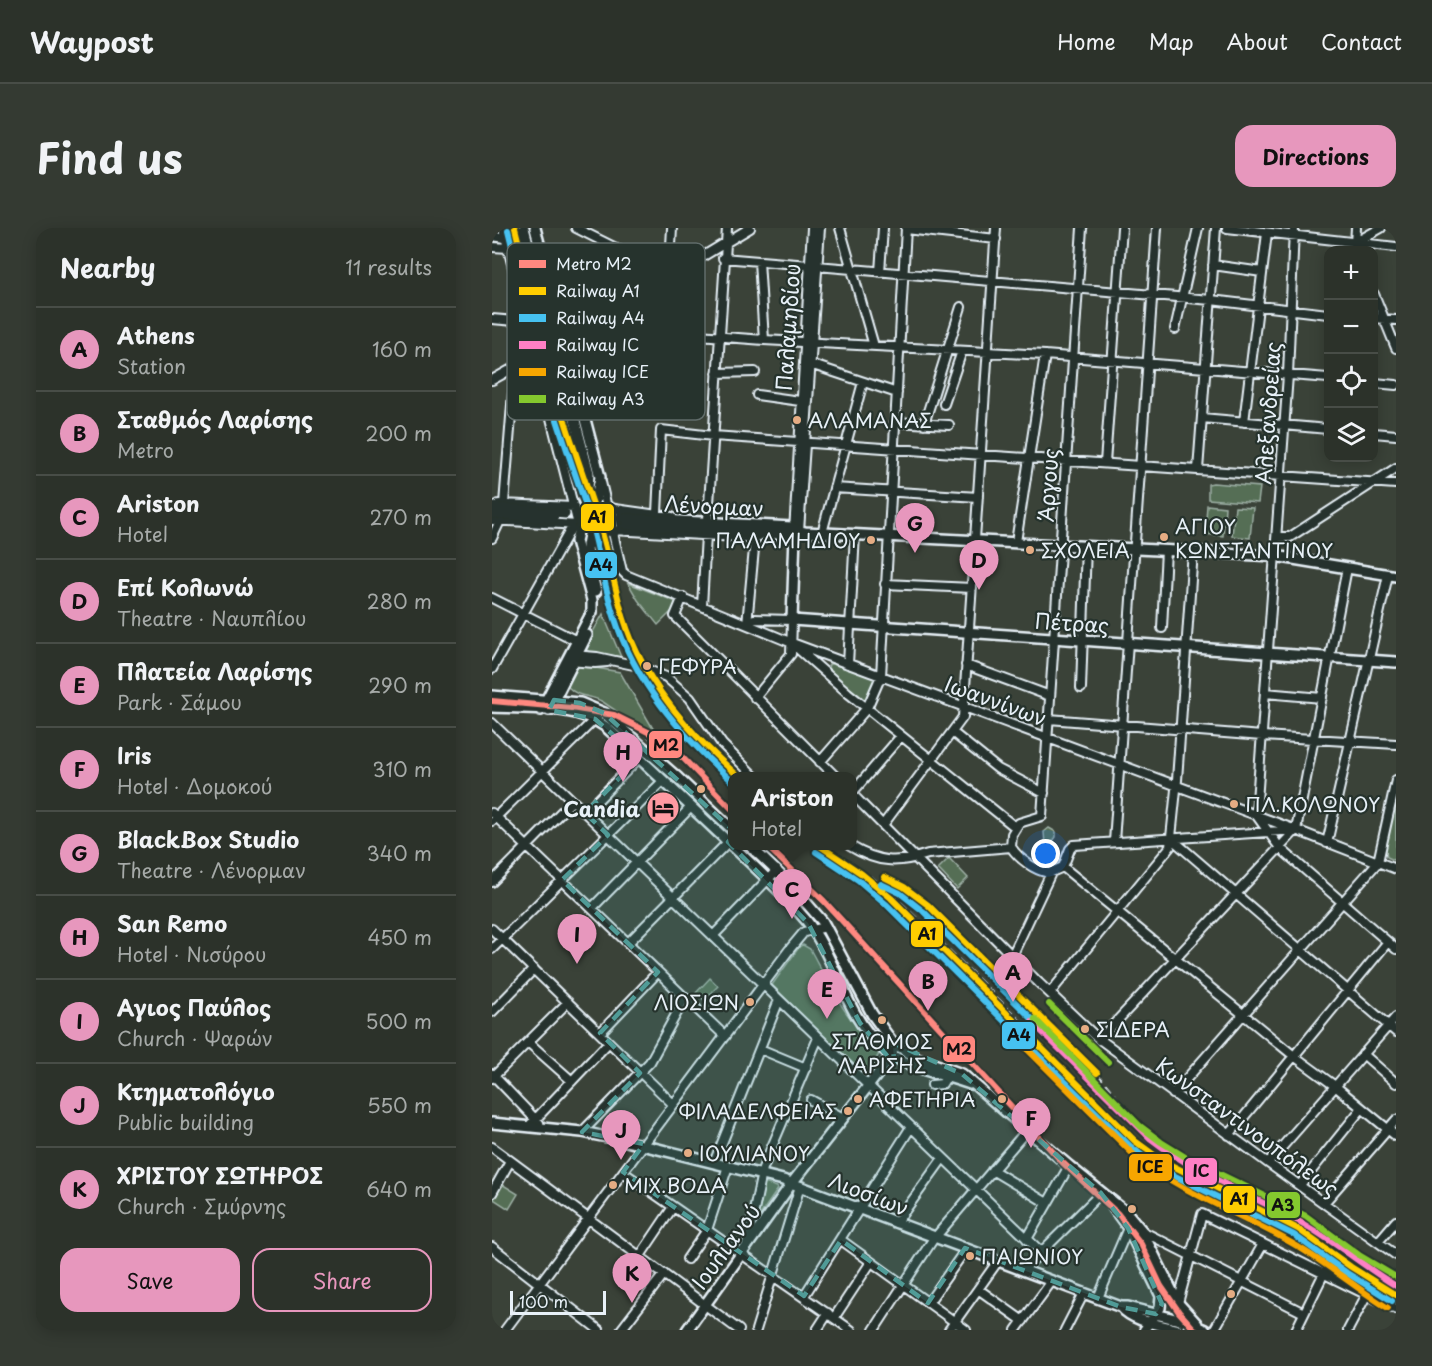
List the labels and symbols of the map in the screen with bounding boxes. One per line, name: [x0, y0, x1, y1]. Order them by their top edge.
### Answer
legend: [507, 243, 705, 420]
text: Metro Μ2: [556, 251, 632, 275]
street label: Παλαμηδίου: [767, 262, 807, 392]
text: Railway A1: [556, 278, 640, 302]
text: Railway A4: [556, 305, 645, 329]
text: Railway IC: [556, 332, 639, 356]
street label: Αλεξανδρείας: [1246, 341, 1288, 485]
text: Railway ICE: [556, 359, 649, 383]
text: Railway A3: [556, 386, 645, 410]
place label: ΑΛΑΜΑΝΑΣ: [808, 405, 932, 435]
marker: ΑΛΑΜΑΝΑΣ: [791, 414, 803, 426]
street label: Άργους: [1028, 447, 1066, 523]
street label: Λένορμαν: [663, 486, 765, 524]
line badge: A1: [580, 503, 615, 532]
text: A1: [588, 504, 606, 528]
pin: G: [896, 504, 934, 553]
place label: ΑΓΙΟΥ ΚΩΝΣΤΑΝΤΙΝΟΥ: [1175, 511, 1333, 565]
place label: ΠΑΛΑΜΗΔΙΟΥ: [715, 525, 860, 555]
marker: ΑΓΙΟΥ ΚΩΝΣΤΑΝΤΙΝΟΥ: [1158, 531, 1170, 543]
marker: ΠΑΛΑΜΗΔΙΟΥ: [865, 534, 877, 546]
place label: ΣΧΟΛΕΙΑ: [1041, 535, 1130, 565]
pin: D: [960, 540, 998, 590]
marker: ΣΧΟΛΕΙΑ: [1024, 544, 1036, 556]
line badge: A4: [584, 551, 618, 579]
text: A4: [589, 552, 613, 576]
street label: Πέτρας: [1034, 603, 1110, 641]
place label: ΓΕΦΥΡΑ: [658, 651, 737, 681]
marker: ΓΕΦΥΡΑ: [641, 660, 653, 672]
street label: Ιωαννίνων: [940, 667, 1052, 733]
line badge: Μ2: [648, 730, 683, 759]
pin: H: [604, 732, 642, 782]
text: Μ2: [653, 732, 679, 756]
unlabelled marker: [695, 783, 707, 795]
place label: ΠΛ.ΚΟΛΩΝΟΥ: [1245, 789, 1380, 819]
hotel icon: Candia: [645, 790, 681, 826]
place label: Candia: [563, 792, 640, 824]
marker: ΠΛ.ΚΟΛΩΝΟΥ: [1228, 798, 1240, 810]
your location: [1031, 839, 1060, 868]
pin: C: [772, 870, 812, 919]
pin: I: [558, 914, 596, 964]
line badge: A1: [910, 920, 944, 948]
text: A1: [918, 921, 936, 945]
pin: A: [994, 952, 1032, 1002]
pin: B: [908, 962, 948, 1011]
pin: E: [808, 970, 846, 1019]
place label: ΛΙΟΣΙΩΝ: [654, 987, 739, 1017]
marker: ΛΙΟΣΙΩΝ: [744, 996, 756, 1008]
marker: ΣΤΑΘΜΟΣ ΛΑΡΙΣΗΣ: [876, 1014, 888, 1026]
place label: ΣΙΔΕΡΑ: [1096, 1014, 1170, 1044]
line badge: A4: [1001, 1021, 1036, 1050]
text: A4: [1007, 1022, 1031, 1046]
marker: ΣΙΔΕΡΑ: [1079, 1023, 1091, 1035]
place label: ΣΤΑΘΜΟΣ ΛΑΡΙΣΗΣ: [831, 1026, 933, 1080]
line badge: Μ2: [942, 1035, 976, 1063]
text: Μ2: [946, 1036, 972, 1060]
street label: Κωνσταντινουπόλεως: [1150, 1049, 1346, 1203]
place label: ΑΦΕΤΗΡΙΑ: [869, 1084, 976, 1114]
marker: ΑΦΕΤΗΡΙΑ: [852, 1093, 864, 1105]
unlabelled marker: [996, 1093, 1008, 1105]
place label: ΦΙΛΑΔΕΛΦΕΙΑΣ: [678, 1096, 837, 1126]
pin: F: [1012, 1098, 1050, 1148]
marker: ΦΙΛΑΔΕΛΦΕΙΑΣ: [842, 1105, 854, 1117]
pin: J: [602, 1110, 640, 1160]
place label: ΙΟΥΛΙΑΝΟΥ: [699, 1138, 810, 1168]
marker: ΙΟΥΛΙΑΝΟΥ: [682, 1147, 694, 1159]
line badge: ICE: [1128, 1153, 1173, 1182]
text: ICE: [1136, 1154, 1164, 1178]
line badge: IC: [1184, 1157, 1218, 1186]
text: IC: [1192, 1158, 1210, 1182]
street label: Λιοσίων: [824, 1163, 914, 1223]
place label: ΜΙΧ.ΒΟΔΑ: [624, 1170, 727, 1200]
marker: ΜΙΧ.ΒΟΔΑ: [607, 1179, 619, 1191]
line badge: A1: [1222, 1185, 1256, 1214]
text: A1: [1230, 1186, 1248, 1210]
line badge: A3: [1266, 1191, 1301, 1219]
text: A3: [1271, 1192, 1295, 1216]
street label: Ιουλιανού: [683, 1196, 767, 1296]
unlabelled marker: [1126, 1203, 1138, 1215]
place label: ΠΑΙΩΝΙΟΥ: [981, 1241, 1083, 1271]
marker: ΠΑΙΩΝΙΟΥ: [964, 1250, 976, 1262]
pin: K: [612, 1254, 652, 1303]
scale bar: [510, 1288, 606, 1316]
unlabelled marker: [1225, 1288, 1237, 1300]

